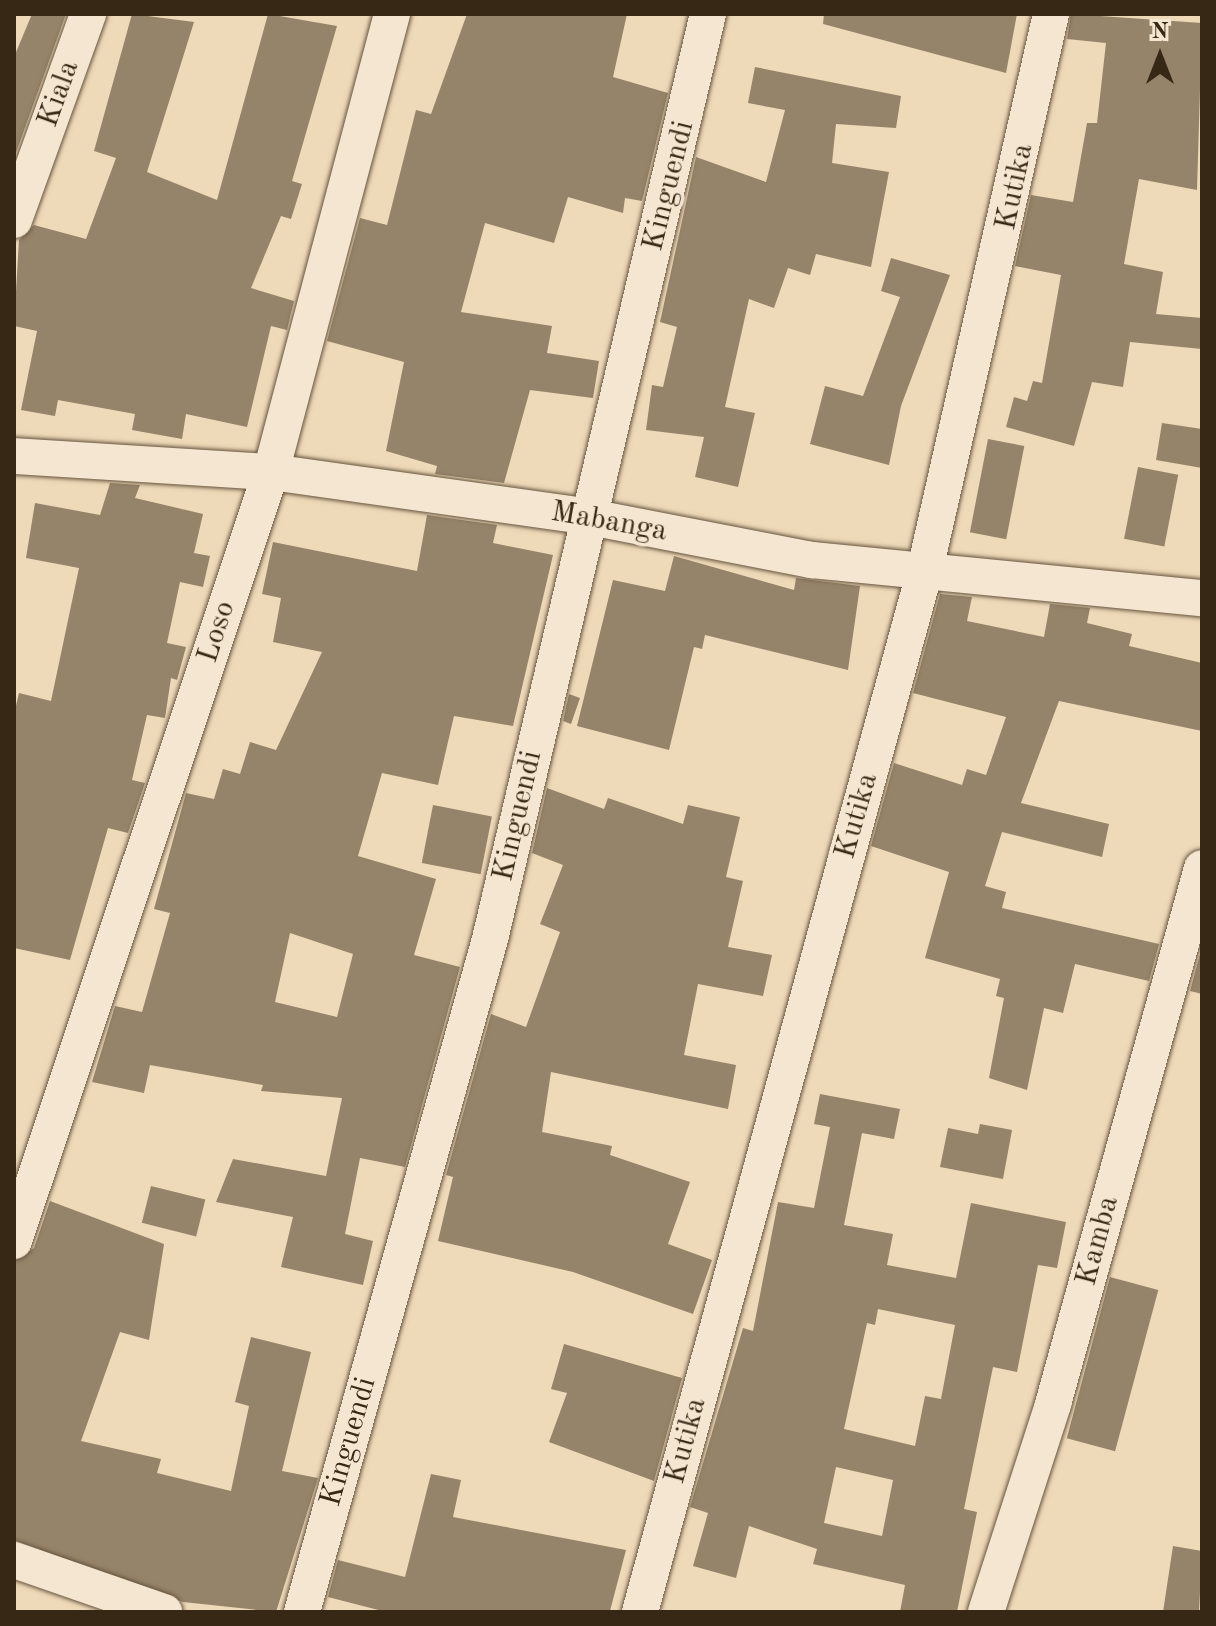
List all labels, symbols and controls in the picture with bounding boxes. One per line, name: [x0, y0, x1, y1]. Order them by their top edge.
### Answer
north arrow: [1120, 16, 1200, 96]
text: N: [1152, 21, 1168, 43]
street label: Kiala: [30, 56, 88, 132]
street label: Kinguendi: [635, 117, 703, 255]
street label: Kutika: [988, 140, 1042, 234]
street label: Mabanga: [548, 494, 670, 550]
street label: Loso: [190, 597, 244, 667]
street label: Kinguendi: [486, 747, 550, 885]
street label: Kutika: [828, 769, 886, 863]
street label: Kamba: [1069, 1192, 1127, 1290]
street label: Kinguendi: [313, 1373, 385, 1511]
street label: Kutika: [657, 1394, 715, 1488]

